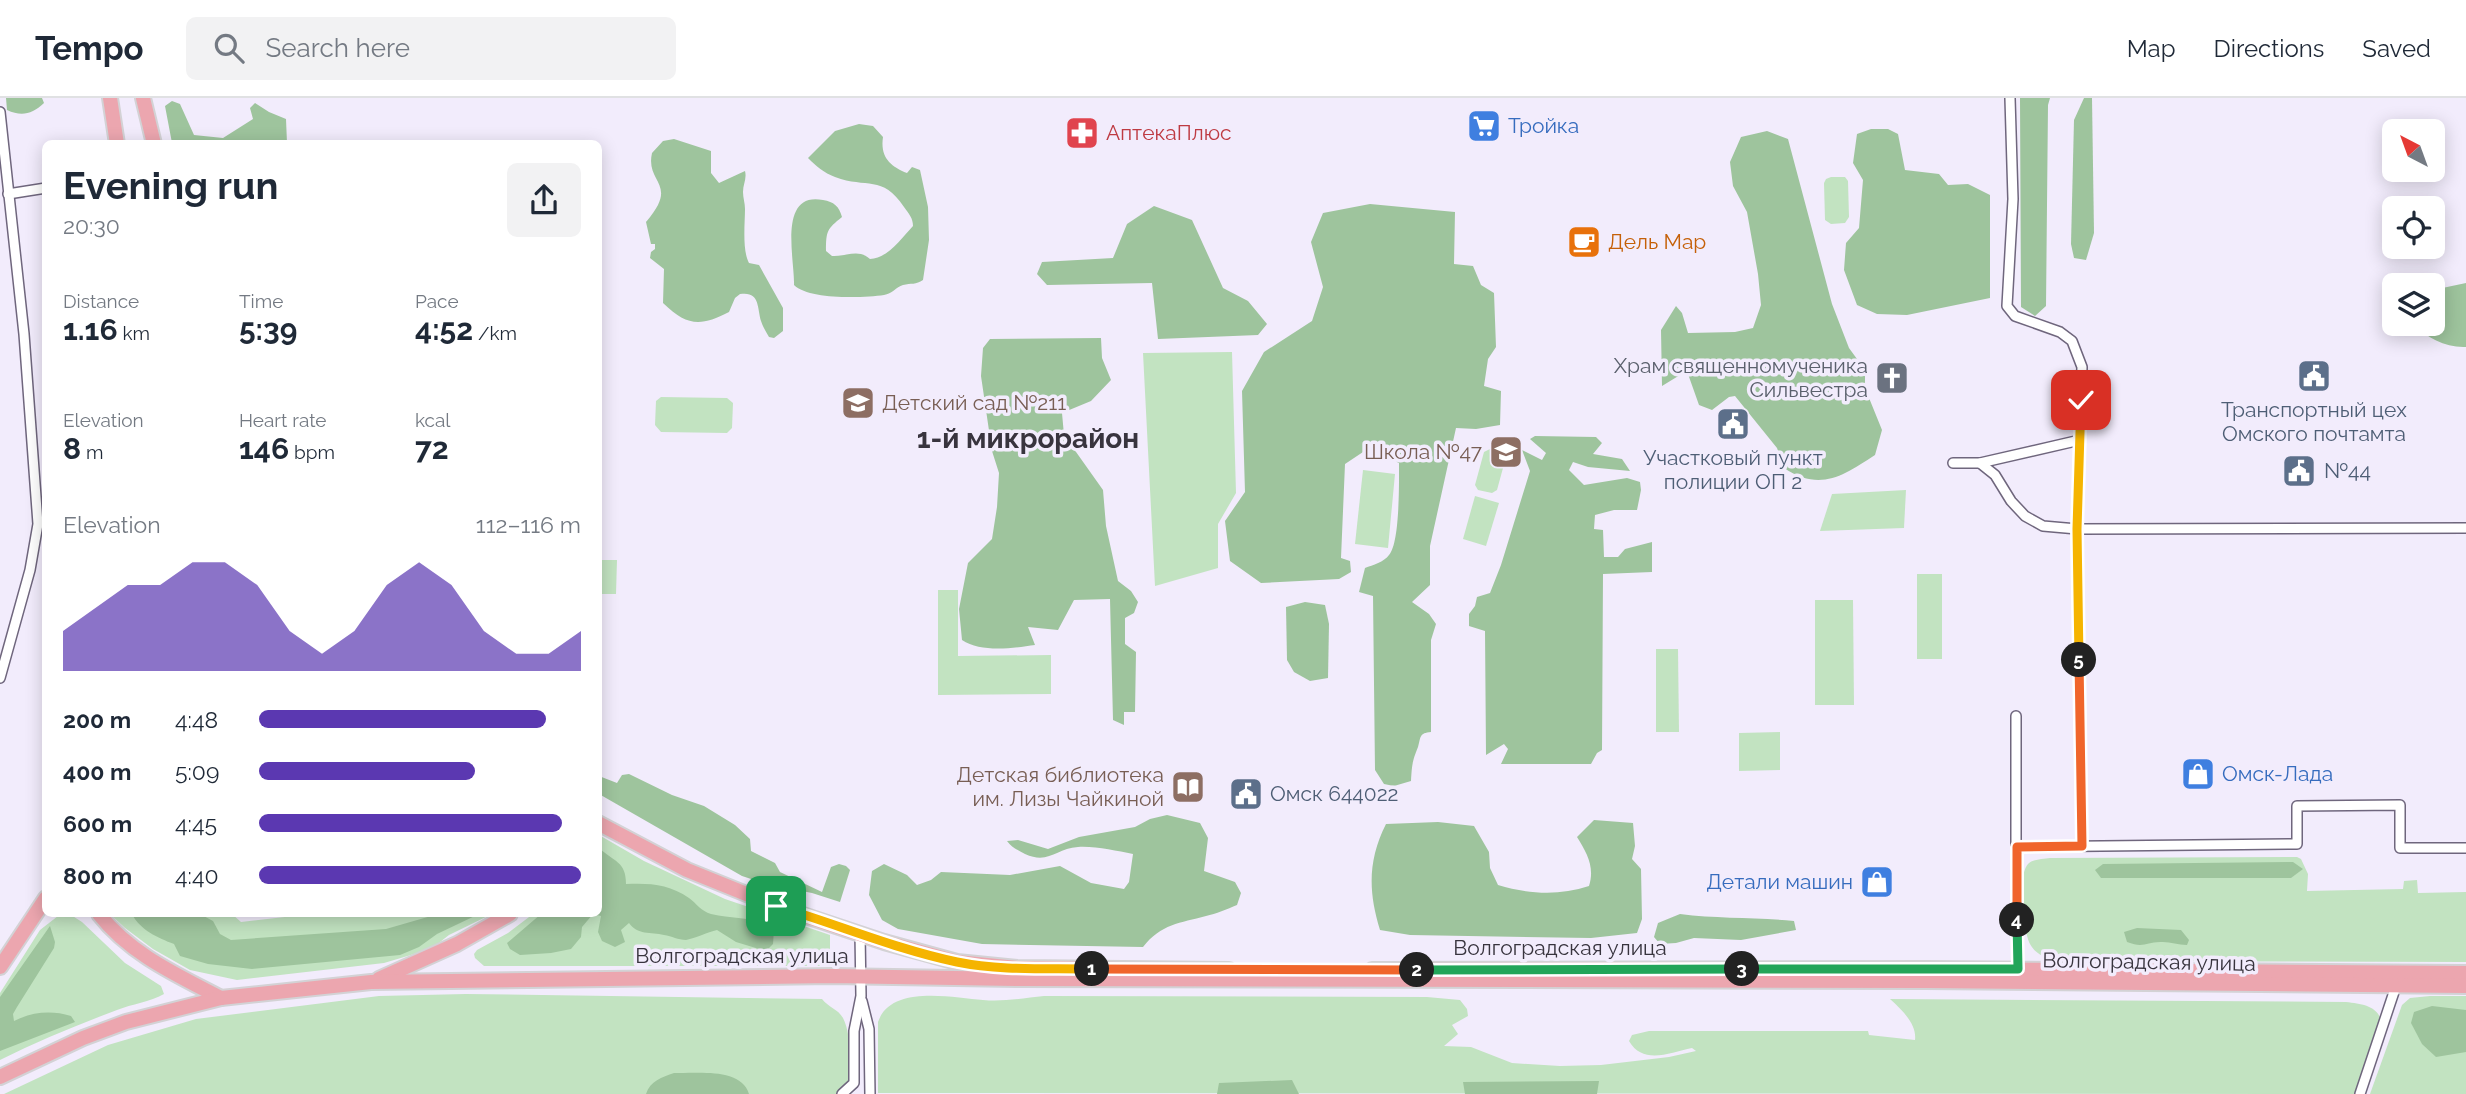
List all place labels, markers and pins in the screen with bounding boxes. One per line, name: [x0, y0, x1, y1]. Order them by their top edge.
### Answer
supermarket icon: Тройка: [1465, 107, 1503, 145]
place label: Тройка: [1508, 113, 1579, 138]
pharmacy icon: АптекаПлюс: [1063, 114, 1101, 152]
place label: АптекаПлюс: [1106, 120, 1232, 145]
cafe icon: Дель Мар: [1565, 223, 1603, 261]
place label: Дель Мар: [1608, 229, 1706, 254]
place label: Храм священномученика Сильвестра: [1614, 353, 1868, 402]
public building icon: Транспортный цех Омского почтамта: [2295, 357, 2333, 395]
church icon: Храм священномученика Сильвестра: [1873, 359, 1911, 397]
pin: [2051, 370, 2111, 430]
school or university icon: Детский сад №211: [839, 384, 877, 422]
place label: Детский сад №211: [882, 390, 1066, 415]
place label: Транспортный цех Омского почтамта: [2221, 397, 2407, 446]
public building icon: Участковый пункт полиции ОП 2: [1714, 405, 1752, 443]
school or university icon: Школа №47: [1487, 433, 1525, 471]
place label: Школа №47: [1364, 439, 1483, 464]
place label: Участковый пункт полиции ОП 2: [1643, 445, 1823, 494]
public building icon: №44: [2280, 452, 2318, 490]
place label: №44: [2324, 458, 2371, 483]
pin: 5: [2062, 642, 2096, 678]
shop icon: Омск-Лада: [2179, 755, 2217, 793]
place label: Омск-Лада: [2222, 761, 2333, 786]
place label: Детская библиотека им. Лизы Чайкиной: [956, 762, 1164, 811]
library icon: Детская библиотека им. Лизы Чайкиной: [1169, 768, 1207, 806]
public building icon: Омск 644022: [1227, 775, 1265, 813]
place label: Омск 644022: [1270, 781, 1399, 806]
shop icon: Детали машин: [1858, 863, 1896, 901]
place label: Детали машин: [1706, 869, 1853, 894]
pin: [746, 876, 806, 936]
pin: 4: [2000, 902, 2035, 938]
pin: 1: [1074, 952, 1110, 986]
pin: 2: [1400, 952, 1434, 988]
pin: 3: [1724, 952, 1760, 986]

